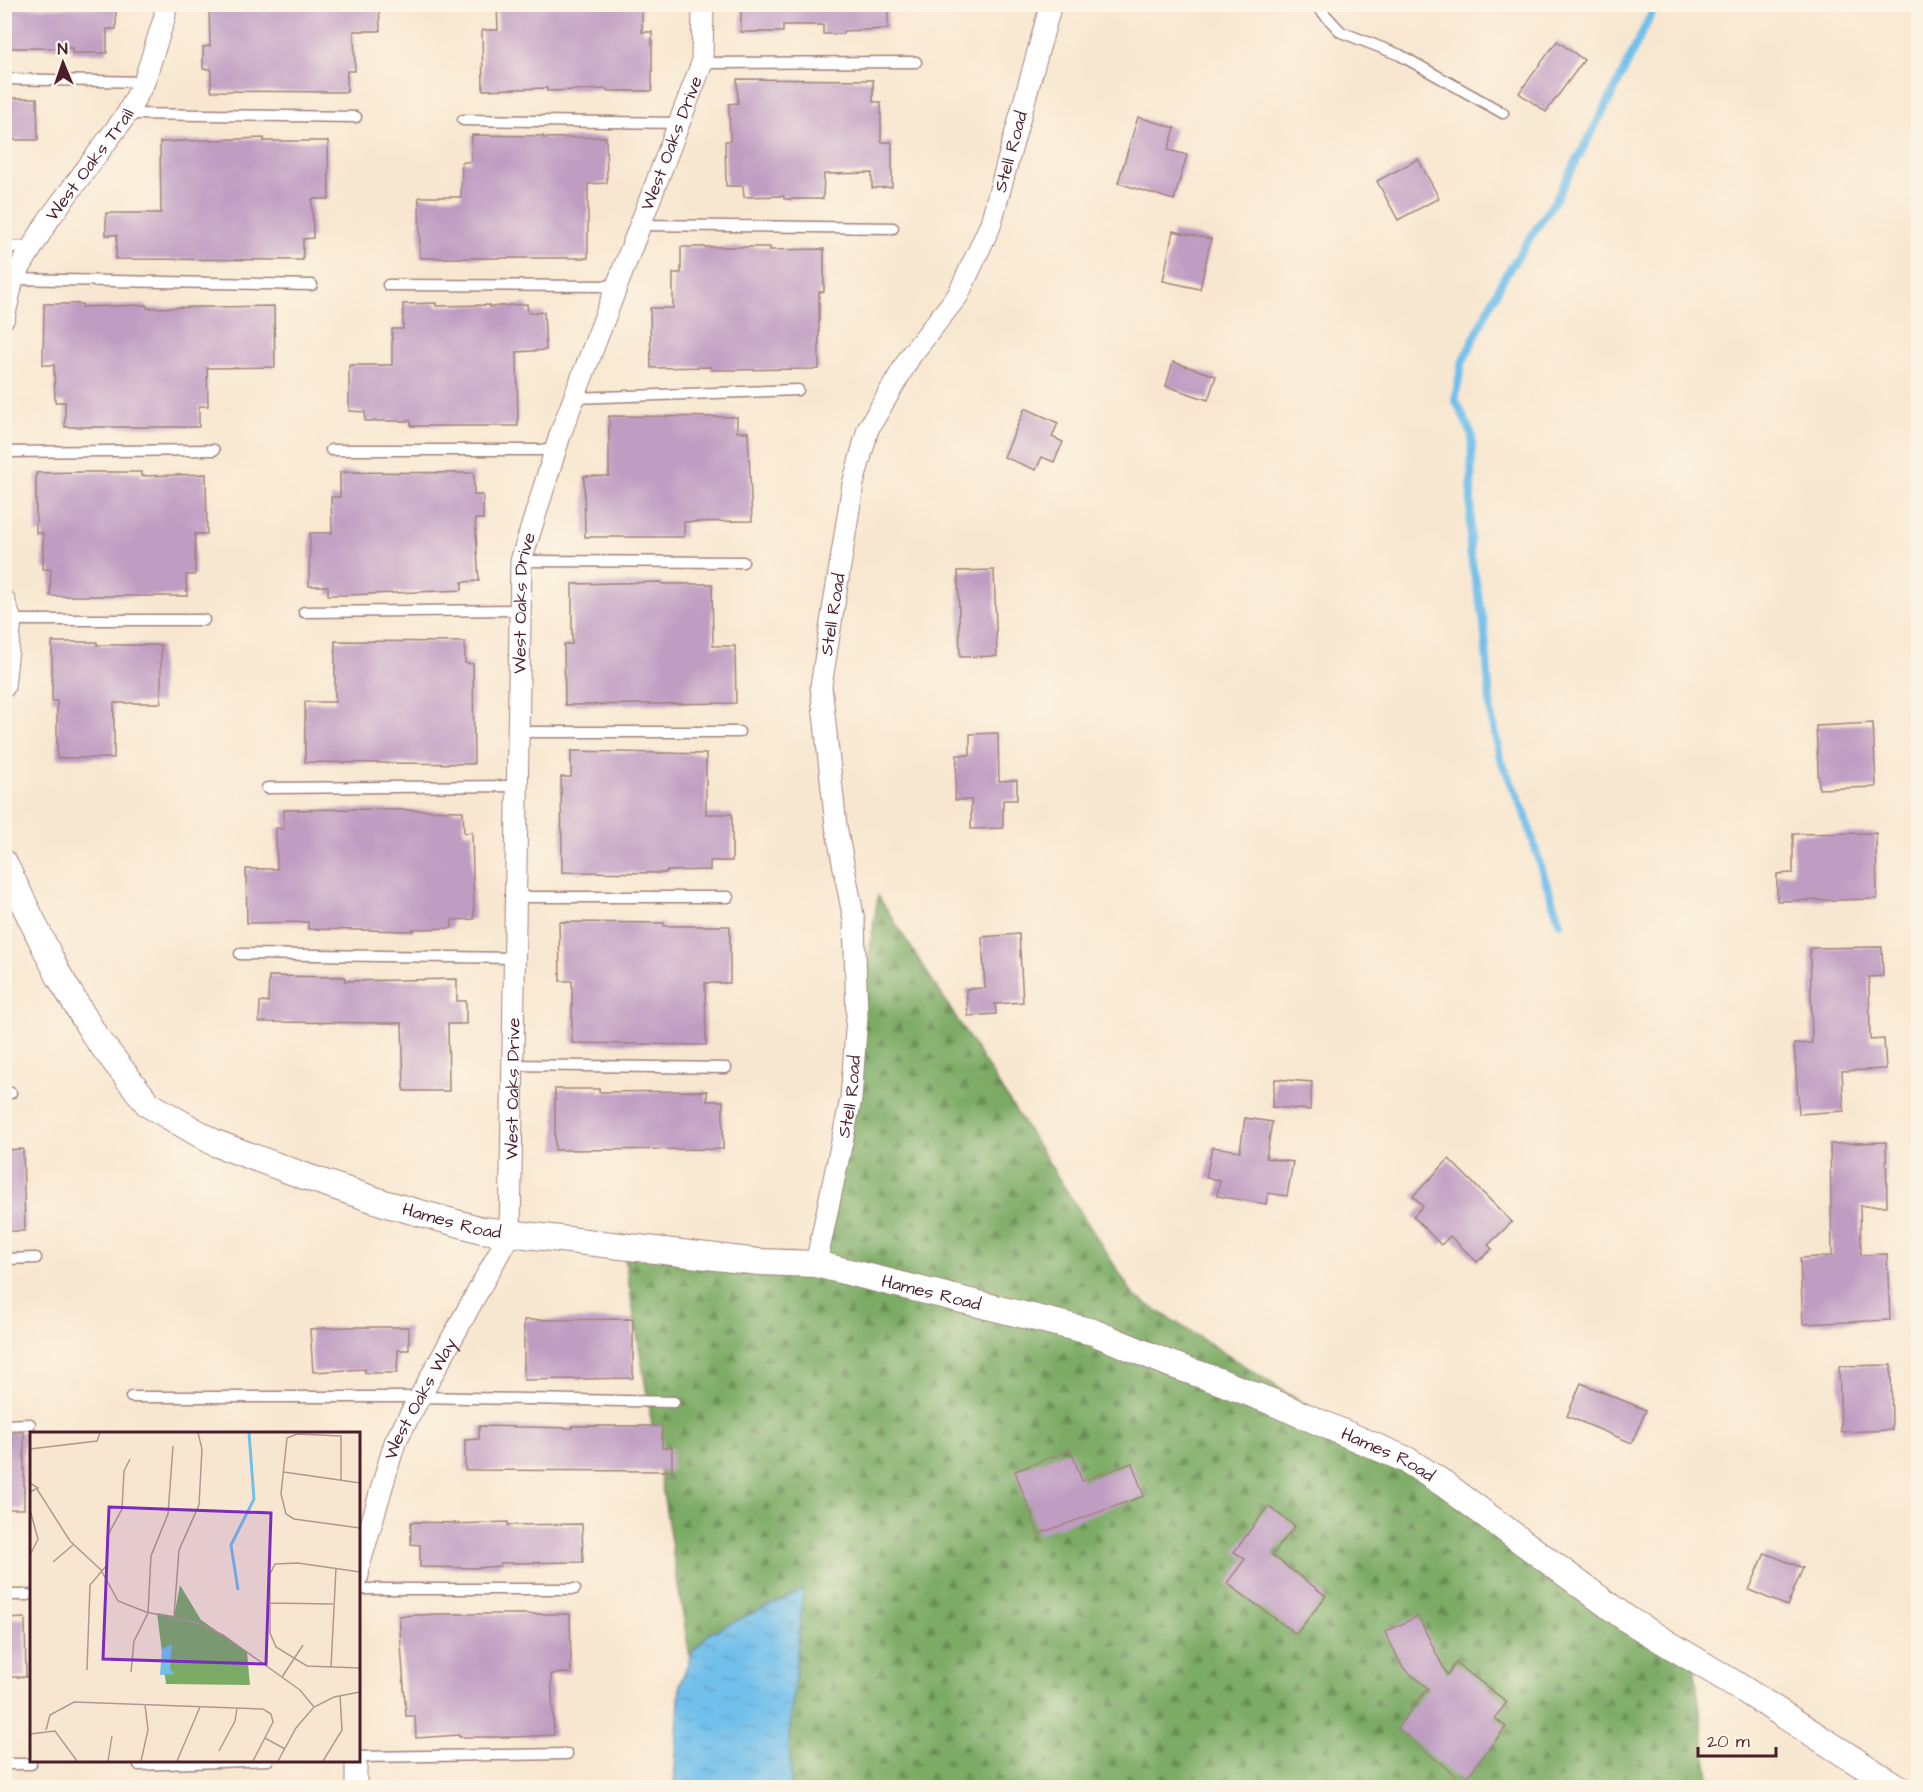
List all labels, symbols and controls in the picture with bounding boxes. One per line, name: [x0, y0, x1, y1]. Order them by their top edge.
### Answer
north arrow: [33, 33, 93, 93]
text: N: [57, 38, 68, 60]
street label: West Oaks Drive: [634, 72, 708, 214]
street label: West Oaks Trail: [39, 104, 140, 226]
street label: Stell Road: [987, 108, 1033, 195]
street label: West Oaks Drive: [507, 529, 542, 674]
street label: Stell Road: [814, 571, 851, 657]
street label: West Oaks Drive: [499, 1017, 526, 1160]
street label: Stell Road: [831, 1054, 867, 1140]
street label: Hames Road: [399, 1196, 503, 1245]
street label: Hames Road: [879, 1268, 984, 1317]
street label: West Oaks Way: [378, 1333, 463, 1462]
street label: Hames Road: [1337, 1421, 1440, 1487]
inset map: [30, 1432, 360, 1762]
scale bar: [1698, 1720, 1776, 1758]
text: 20 m: [1707, 1729, 1750, 1754]

